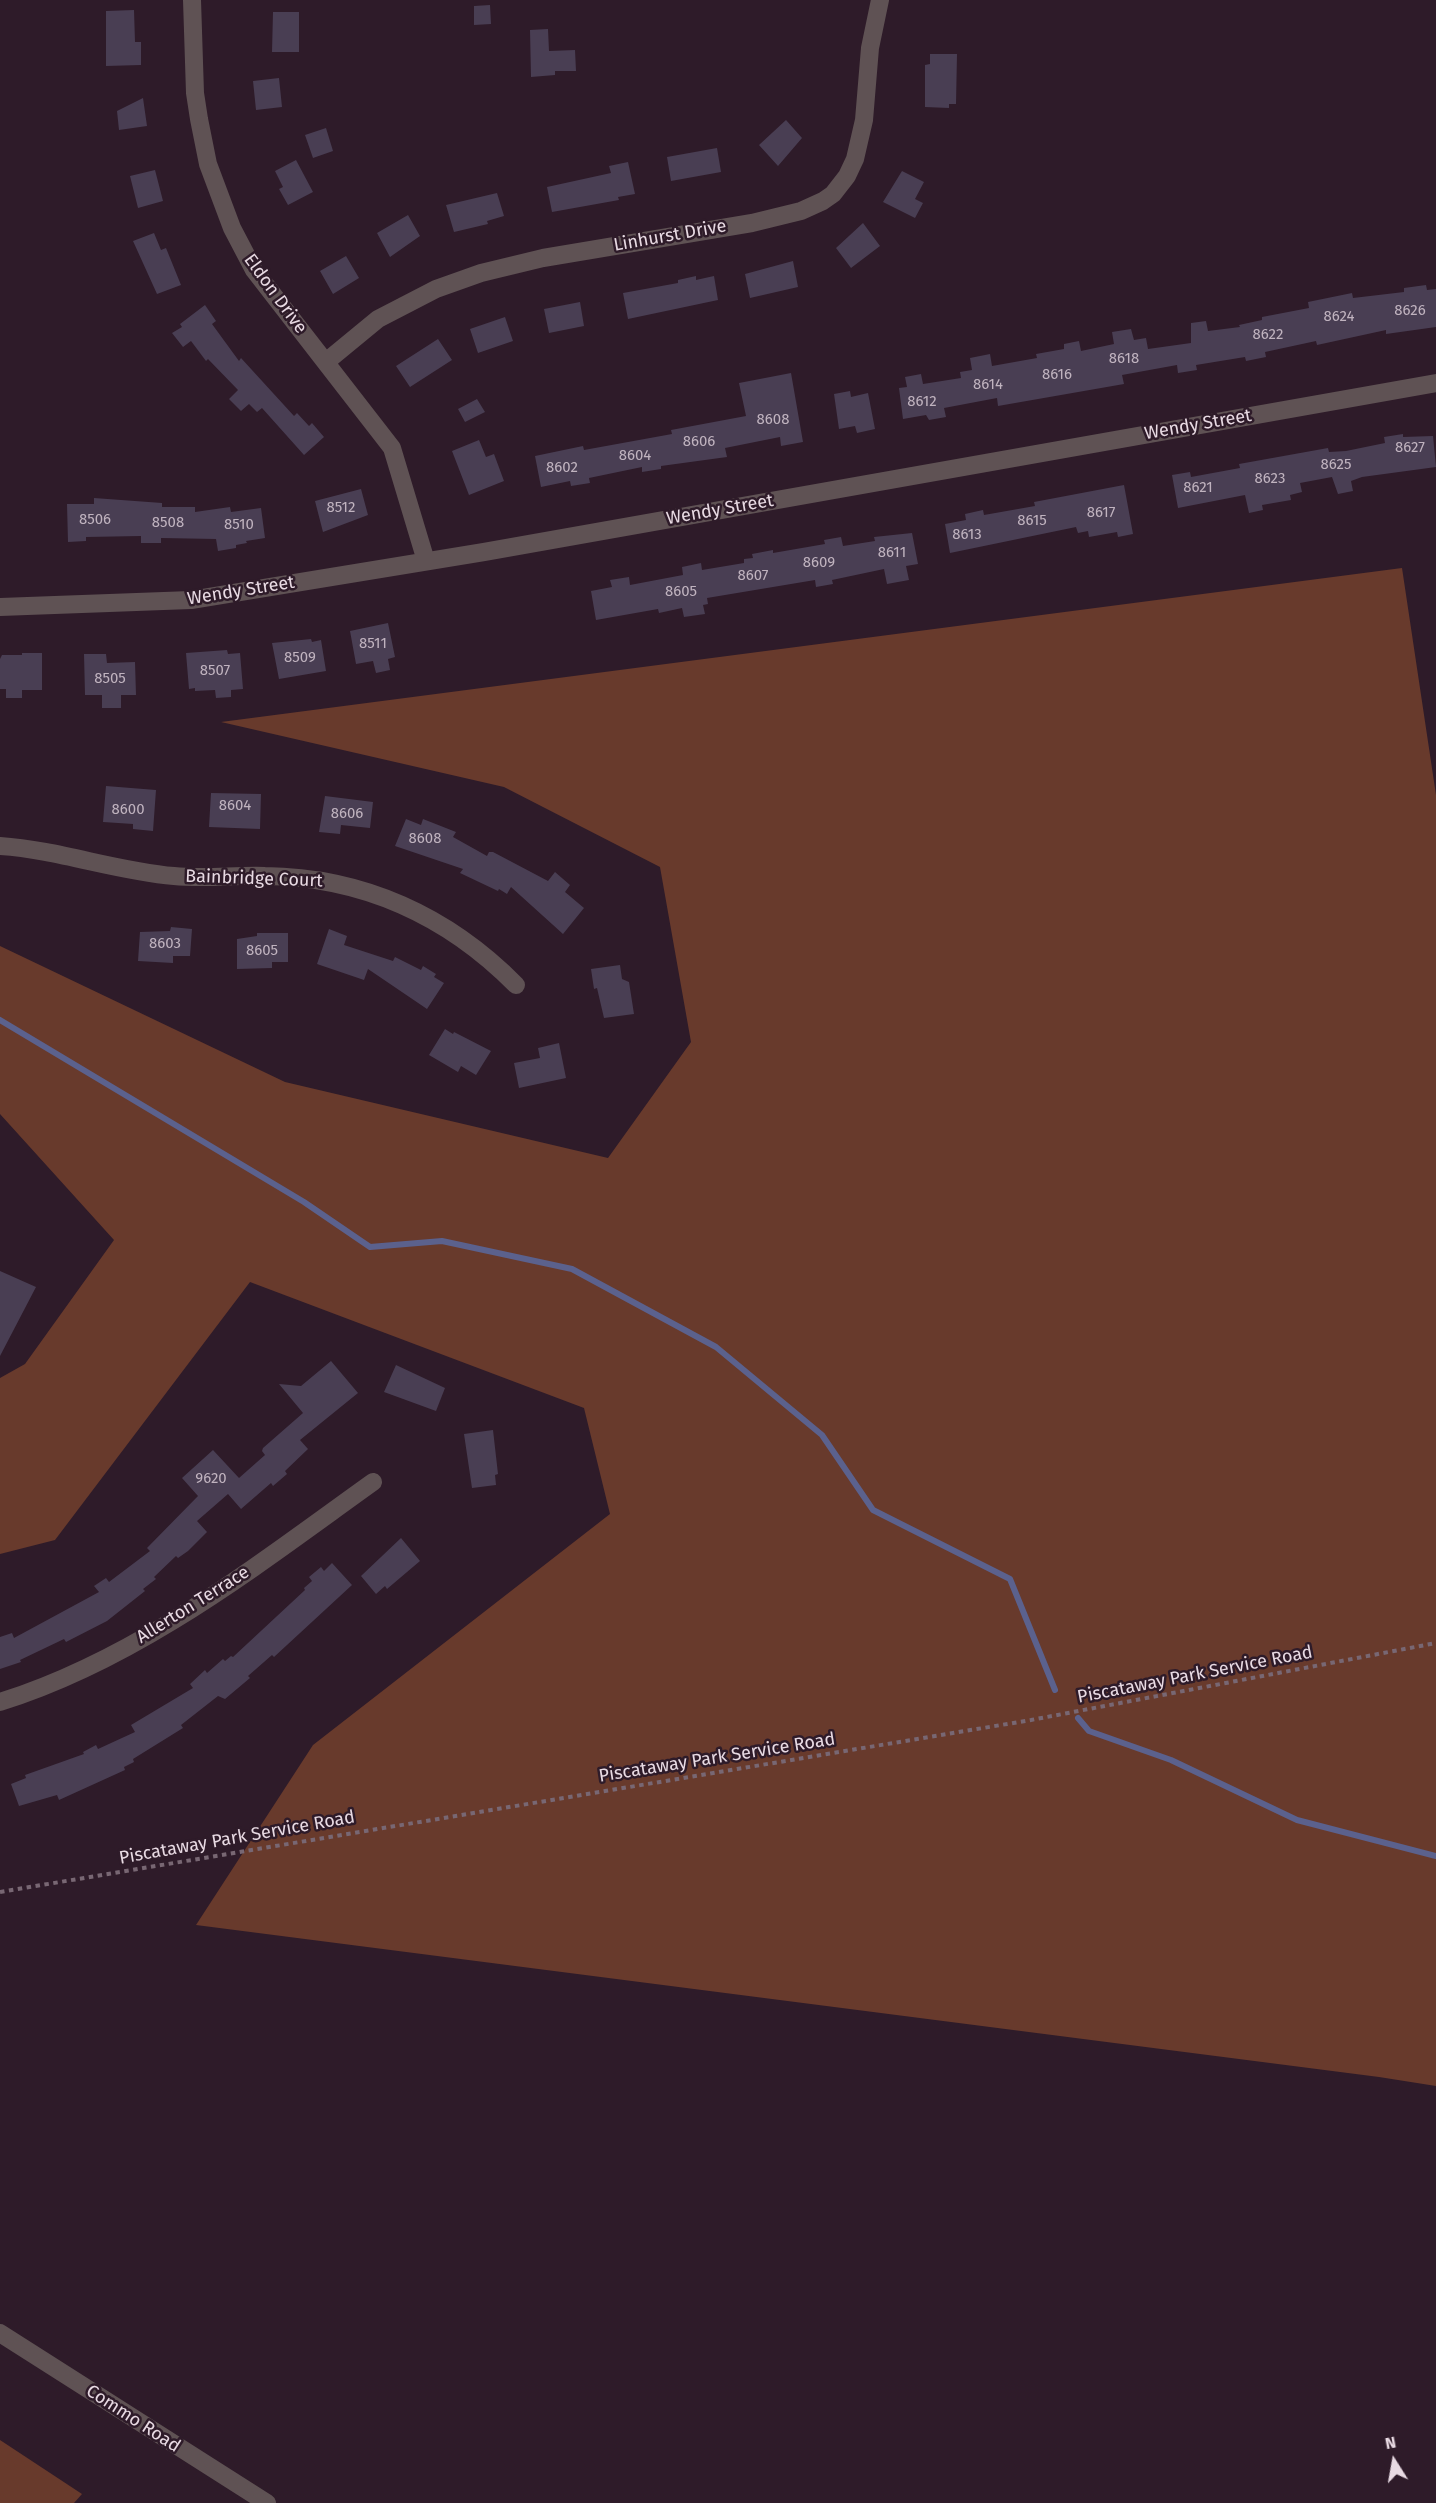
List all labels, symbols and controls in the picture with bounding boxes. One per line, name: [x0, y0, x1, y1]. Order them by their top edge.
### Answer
street label: Linhurst Drive: [612, 215, 728, 257]
street label: Eldon Drive: [239, 250, 311, 338]
house number: 8626: [1394, 302, 1426, 320]
house number: 8624: [1323, 308, 1355, 326]
house number: 8622: [1253, 326, 1283, 344]
house number: 8618: [1109, 350, 1139, 368]
house number: 8616: [1042, 366, 1072, 384]
house number: 8614: [973, 376, 1003, 394]
house number: 8612: [907, 393, 937, 411]
street label: Wendy Street: [1143, 405, 1253, 445]
house number: 8608: [757, 411, 789, 429]
house number: 8606: [683, 433, 715, 451]
house number: 8627: [1395, 439, 1425, 457]
house number: 8604: [619, 447, 651, 465]
house number: 8625: [1320, 456, 1352, 474]
house number: 8602: [546, 459, 578, 477]
house number: 8623: [1255, 470, 1285, 488]
house number: 8621: [1183, 479, 1213, 497]
street label: Wendy Street: [665, 490, 775, 530]
house number: 8512: [327, 499, 355, 517]
house number: 8617: [1087, 504, 1115, 522]
house number: 8506: [79, 511, 111, 529]
house number: 8615: [1017, 512, 1047, 530]
house number: 8508: [152, 514, 184, 532]
house number: 8510: [224, 516, 254, 534]
house number: 8613: [952, 526, 982, 544]
house number: 8611: [878, 544, 906, 562]
house number: 8609: [803, 554, 835, 572]
house number: 8607: [738, 567, 768, 585]
street label: Wendy Street: [186, 572, 296, 610]
house number: 8605: [665, 583, 697, 601]
house number: 8511: [359, 635, 387, 653]
house number: 8509: [284, 649, 316, 667]
house number: 8507: [200, 662, 230, 680]
house number: 8505: [94, 670, 126, 688]
house number: 8604: [219, 797, 251, 815]
house number: 8600: [112, 801, 144, 819]
house number: 8606: [331, 805, 363, 823]
house number: 8608: [409, 830, 441, 848]
street label: Bainbridge Court: [185, 866, 323, 892]
house number: 8603: [149, 935, 181, 953]
house number: 8605: [246, 942, 278, 960]
house number: 9620: [195, 1470, 227, 1488]
street label: Allerton Terrace: [133, 1562, 253, 1648]
street label: Piscataway Park Service Road: [1076, 1642, 1314, 1708]
street label: Piscataway Park Service Road: [597, 1729, 837, 1787]
street label: Piscataway Park Service Road: [117, 1807, 357, 1869]
street label: Commo Road: [82, 2381, 184, 2457]
north arrow: [1364, 2431, 1424, 2491]
text: N: [1383, 2433, 1397, 2453]

